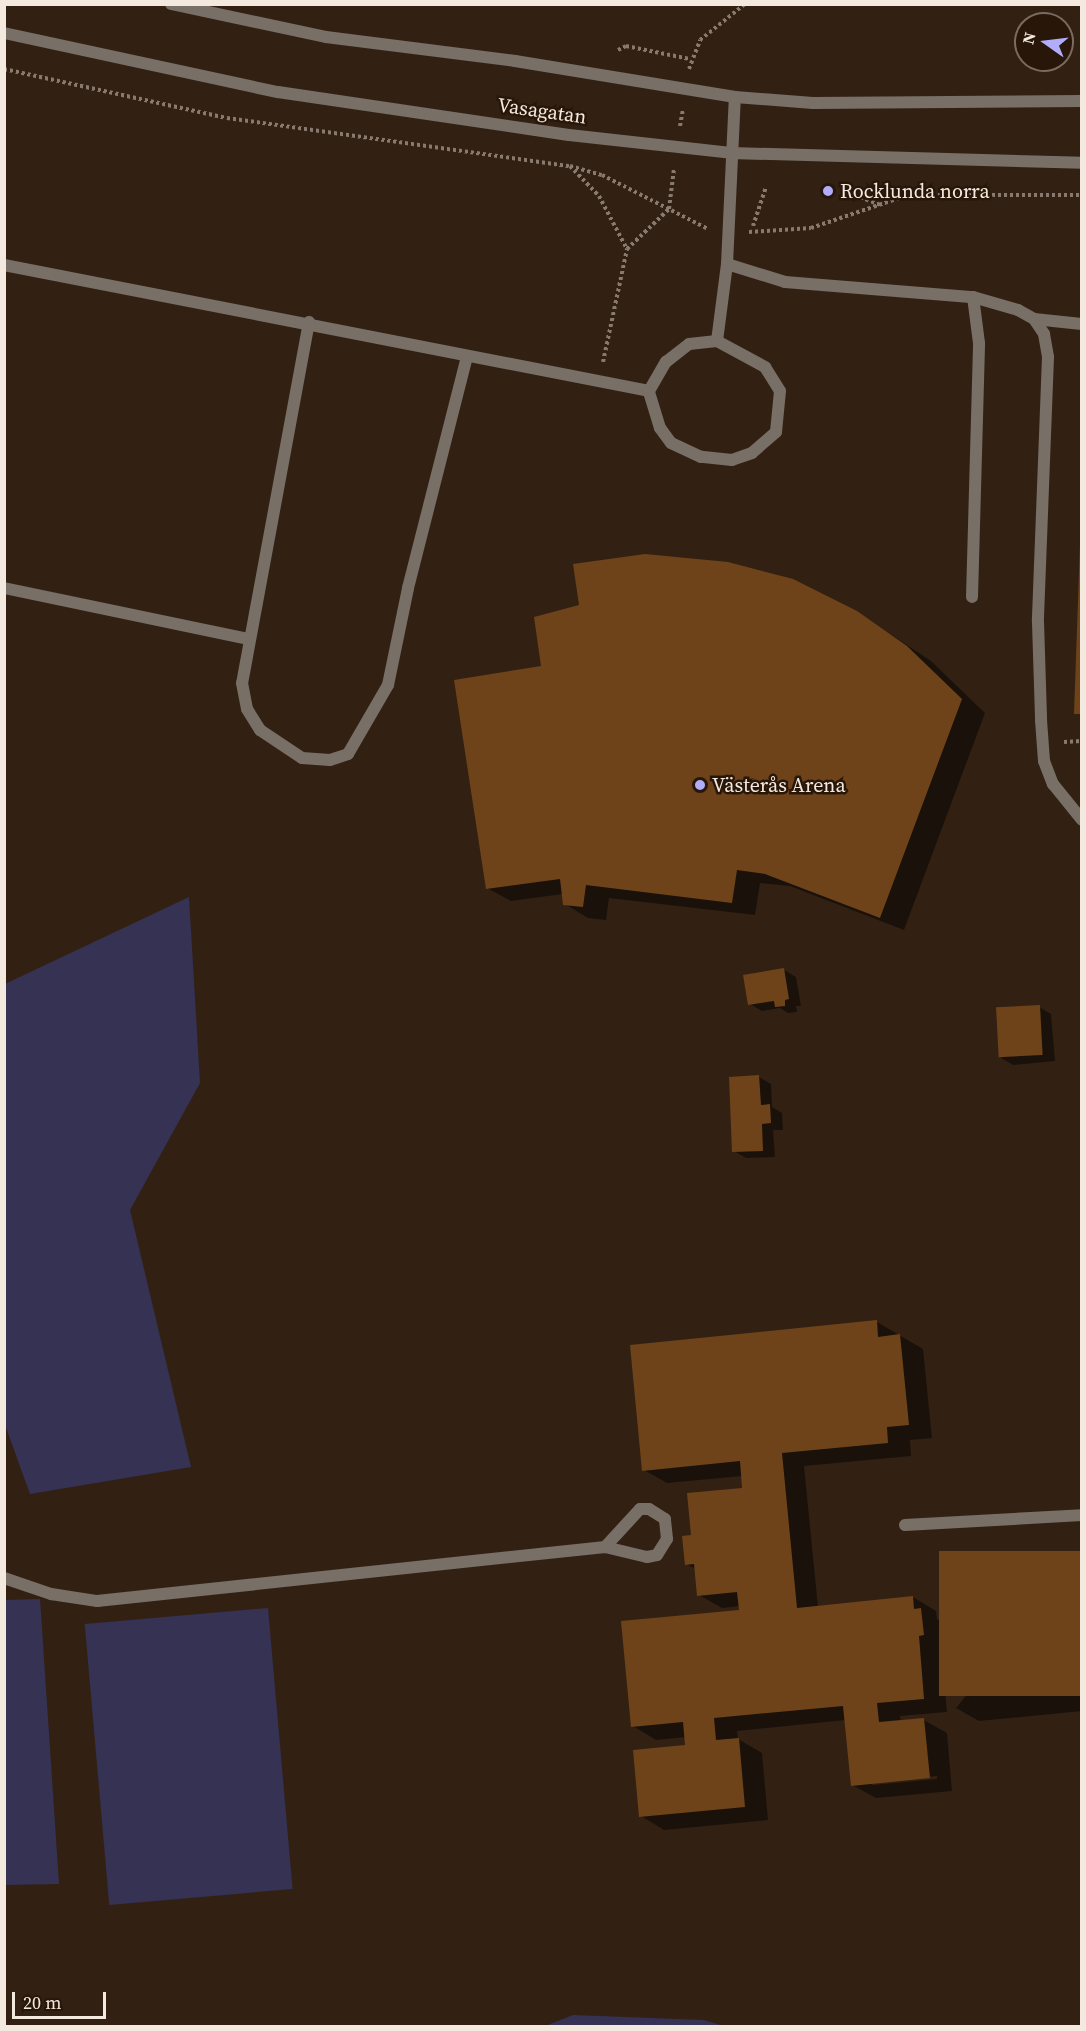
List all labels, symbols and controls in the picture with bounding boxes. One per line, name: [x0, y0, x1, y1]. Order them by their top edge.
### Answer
north arrow: [1014, 12, 1074, 72]
text: N: [1016, 30, 1041, 46]
street label: Vasagatan: [496, 93, 588, 129]
place label: Rocklunda norra: [840, 179, 990, 203]
marker: Rocklunda norra: [821, 184, 835, 198]
place label: Västerås Arena: [712, 773, 846, 797]
marker: Västerås Arena: [693, 778, 707, 792]
scale bar: [15, 1980, 110, 2018]
text: 20 m: [23, 1990, 61, 2015]

